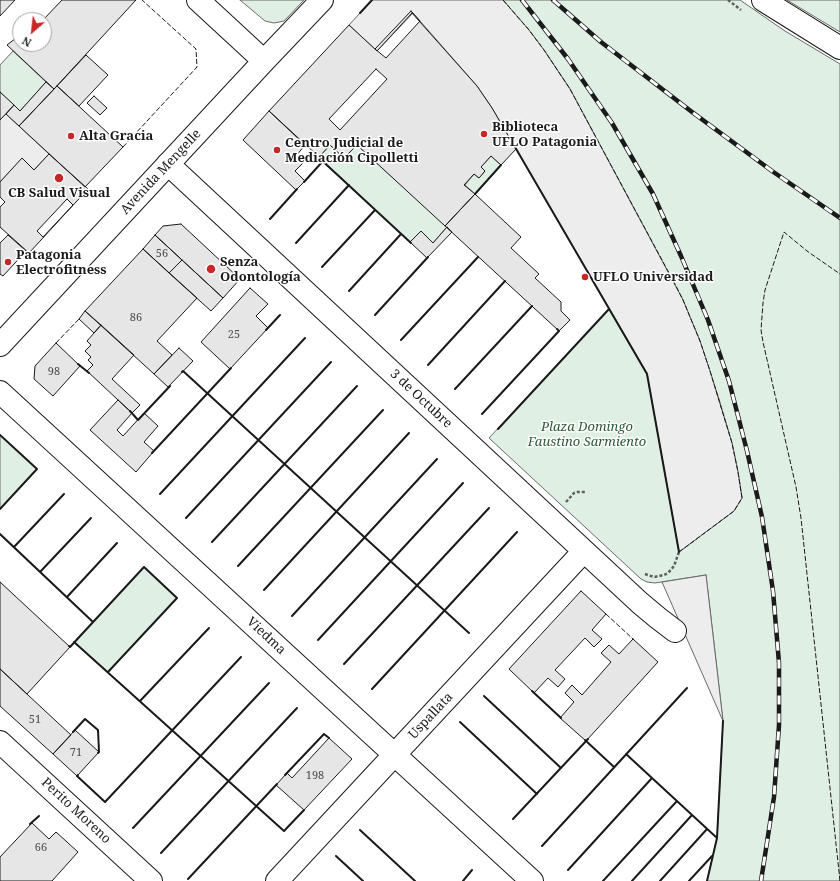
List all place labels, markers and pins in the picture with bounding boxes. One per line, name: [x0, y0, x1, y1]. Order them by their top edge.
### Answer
place label: Biblioteca UFLO Patagonia: [492, 119, 597, 150]
place label: Alta Gracia: [79, 128, 153, 144]
marker: Biblioteca UFLO Patagonia: [479, 129, 489, 139]
marker: Alta Gracia: [66, 131, 76, 141]
place label: Centro Judicial de Mediación Cipolletti: [285, 135, 418, 166]
marker: Centro Judicial de Mediación Cipolletti: [272, 145, 282, 155]
marker: CB Salud Visual: [53, 172, 65, 184]
place label: CB Salud Visual: [8, 185, 110, 201]
place label: Patagonia Electrofitness: [16, 247, 107, 278]
place label: Senza Odontología: [220, 254, 301, 285]
marker: Patagonia Electrofitness: [3, 257, 13, 267]
marker: Senza Odontología: [205, 263, 217, 275]
place label: UFLO Universidad: [593, 269, 713, 285]
marker: UFLO Universidad: [580, 272, 590, 282]

